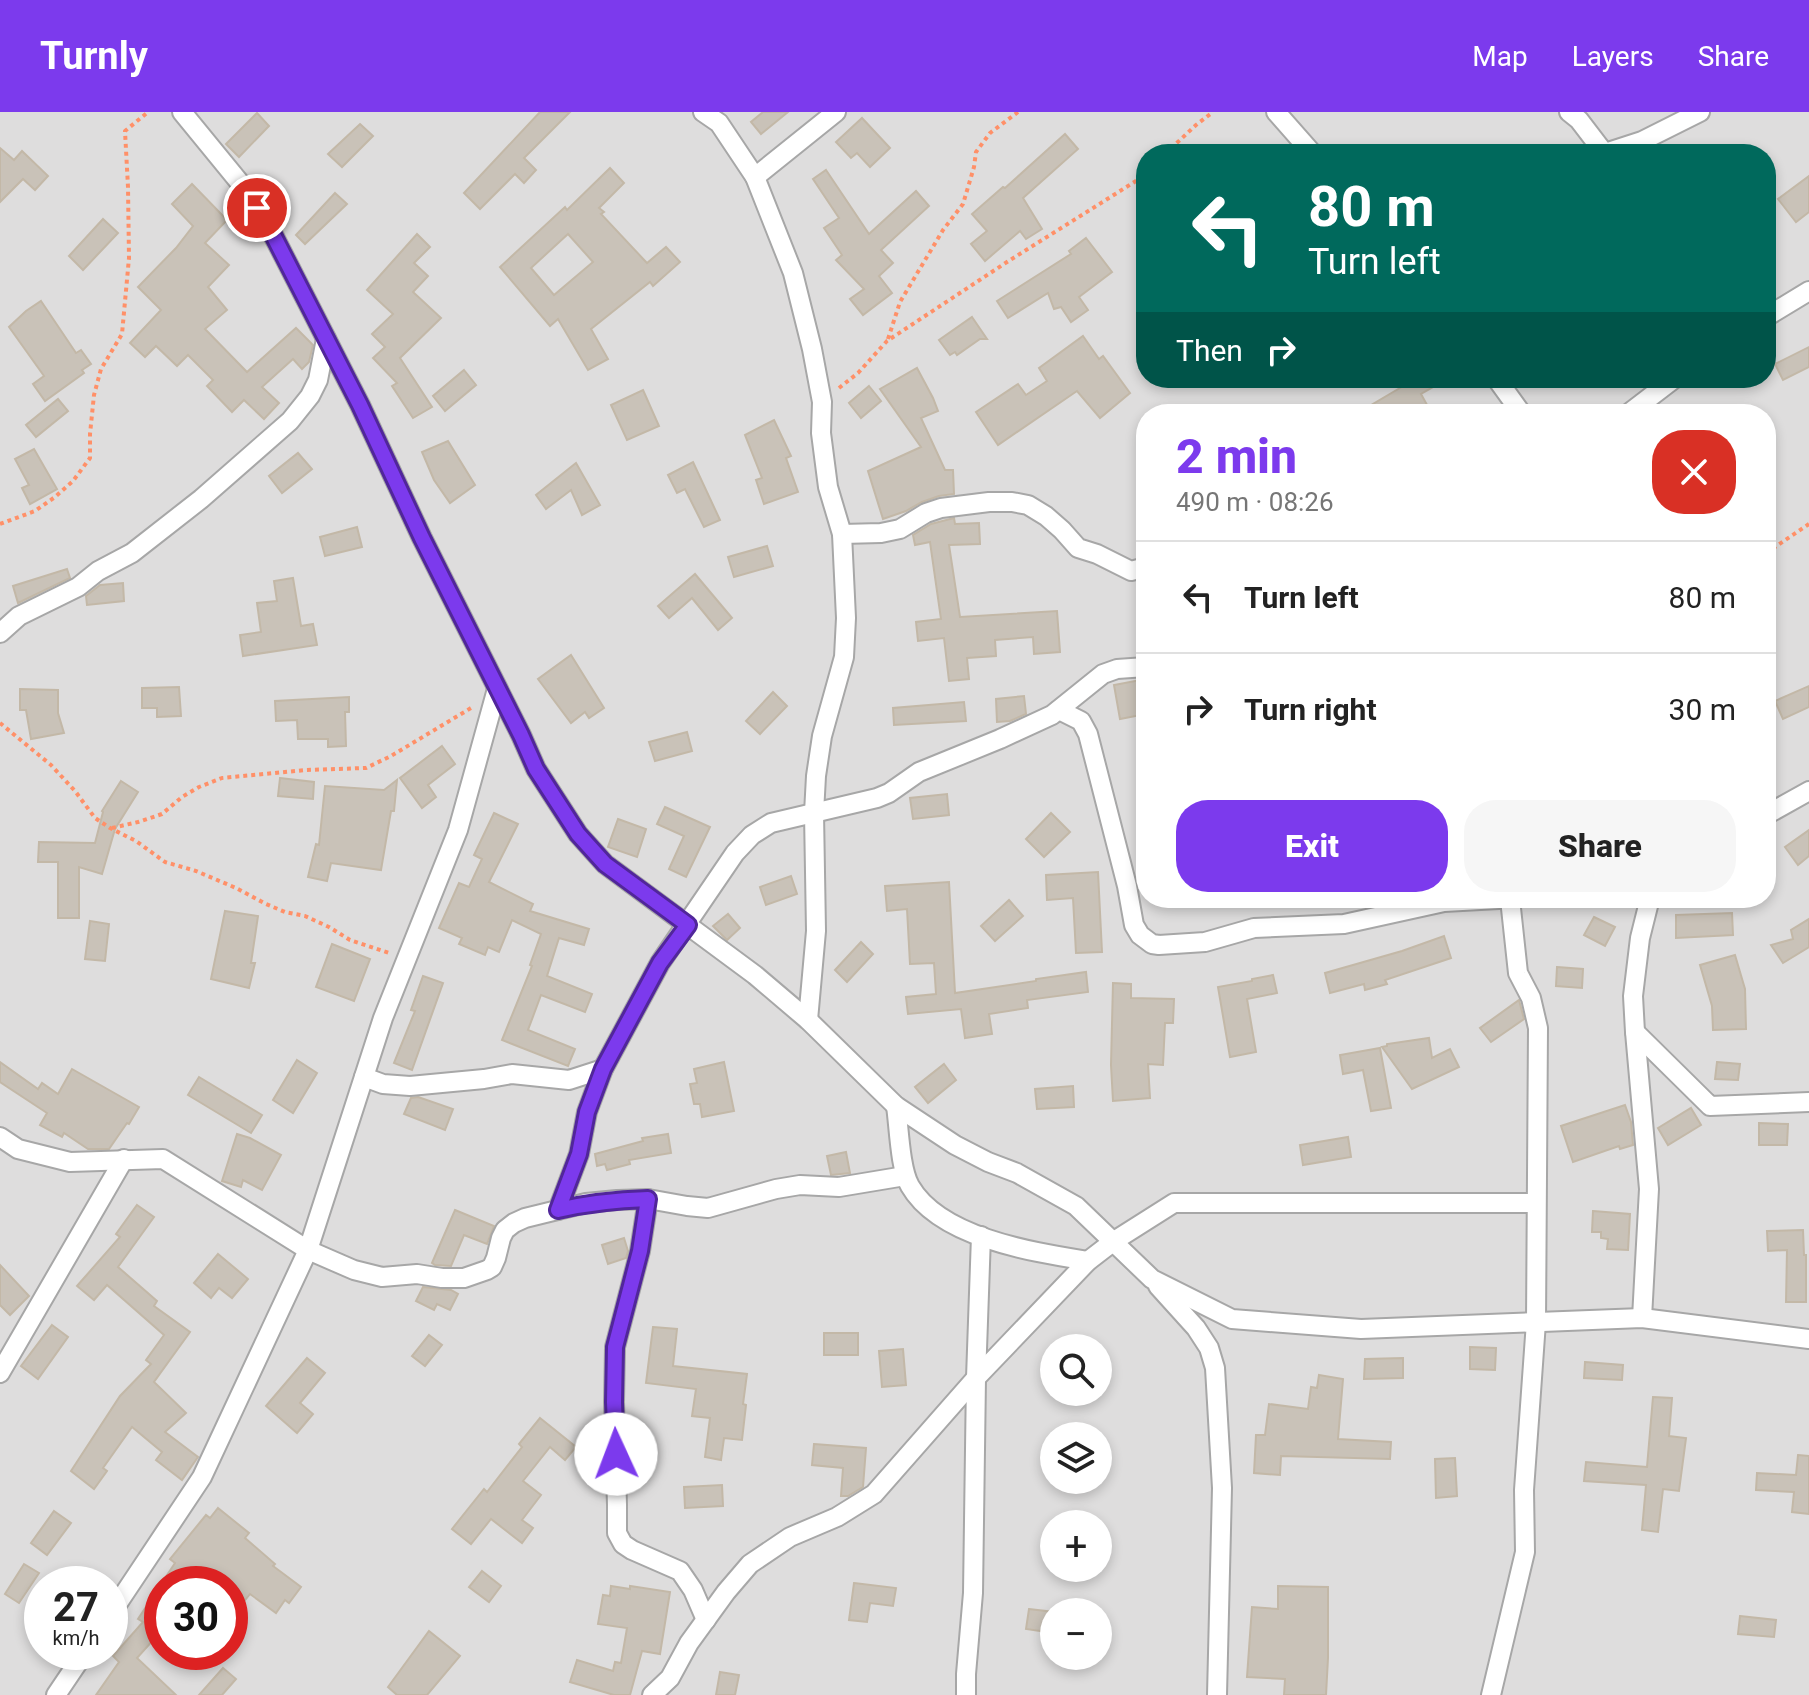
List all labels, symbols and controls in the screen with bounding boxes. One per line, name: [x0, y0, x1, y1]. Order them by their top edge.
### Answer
text: Turnly: [40, 34, 148, 78]
text: Map: [1472, 40, 1528, 73]
text: Layers: [1572, 40, 1654, 73]
text: Share: [1698, 40, 1769, 73]
pin: [223, 174, 291, 242]
text: 80 m: [1308, 174, 1435, 240]
icon: left: [1176, 176, 1280, 280]
icon: arrive: [235, 186, 279, 230]
text: Turn left: [1308, 241, 1441, 283]
icon: right: [1259, 328, 1303, 372]
text: Then: [1176, 333, 1243, 368]
text: 2 min: [1176, 428, 1297, 485]
button: close: [1652, 430, 1736, 514]
text: 490 m · 08:26: [1176, 487, 1334, 517]
icon: left: [1176, 575, 1220, 619]
text: Turn left: [1244, 580, 1359, 615]
text: 80 m: [1669, 580, 1736, 615]
icon: right: [1176, 687, 1220, 731]
text: Turn right: [1244, 692, 1377, 727]
text: 30 m: [1669, 692, 1736, 727]
button: Exit: [1176, 800, 1448, 892]
button: Share: [1464, 800, 1736, 892]
map controls: [1040, 1334, 1112, 1670]
button: search: [1040, 1334, 1112, 1406]
position arrow: [574, 1412, 658, 1496]
button: layers: [1040, 1422, 1112, 1494]
button: +: [1040, 1510, 1112, 1582]
speed limit sign: 30: [144, 1566, 248, 1670]
text: 27: [53, 1584, 99, 1631]
button: −: [1040, 1598, 1112, 1670]
text: km/h: [53, 1626, 99, 1650]

